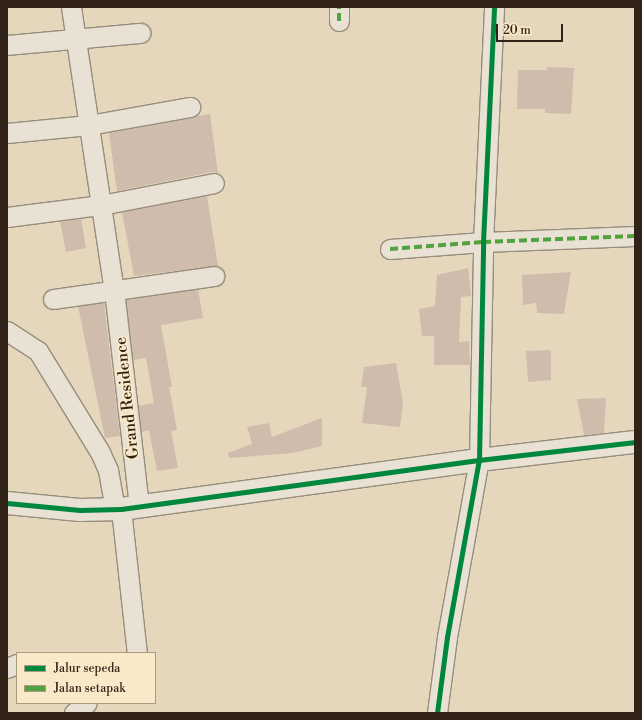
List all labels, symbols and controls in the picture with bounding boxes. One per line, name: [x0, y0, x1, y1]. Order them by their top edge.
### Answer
scale bar: [498, 16, 565, 42]
text: 20 m: [503, 23, 531, 38]
street label: Grand Residence: [111, 336, 143, 460]
legend: [16, 652, 156, 704]
text: Jalur sepeda: [54, 661, 120, 676]
text: Jalan setapak: [54, 681, 126, 696]

